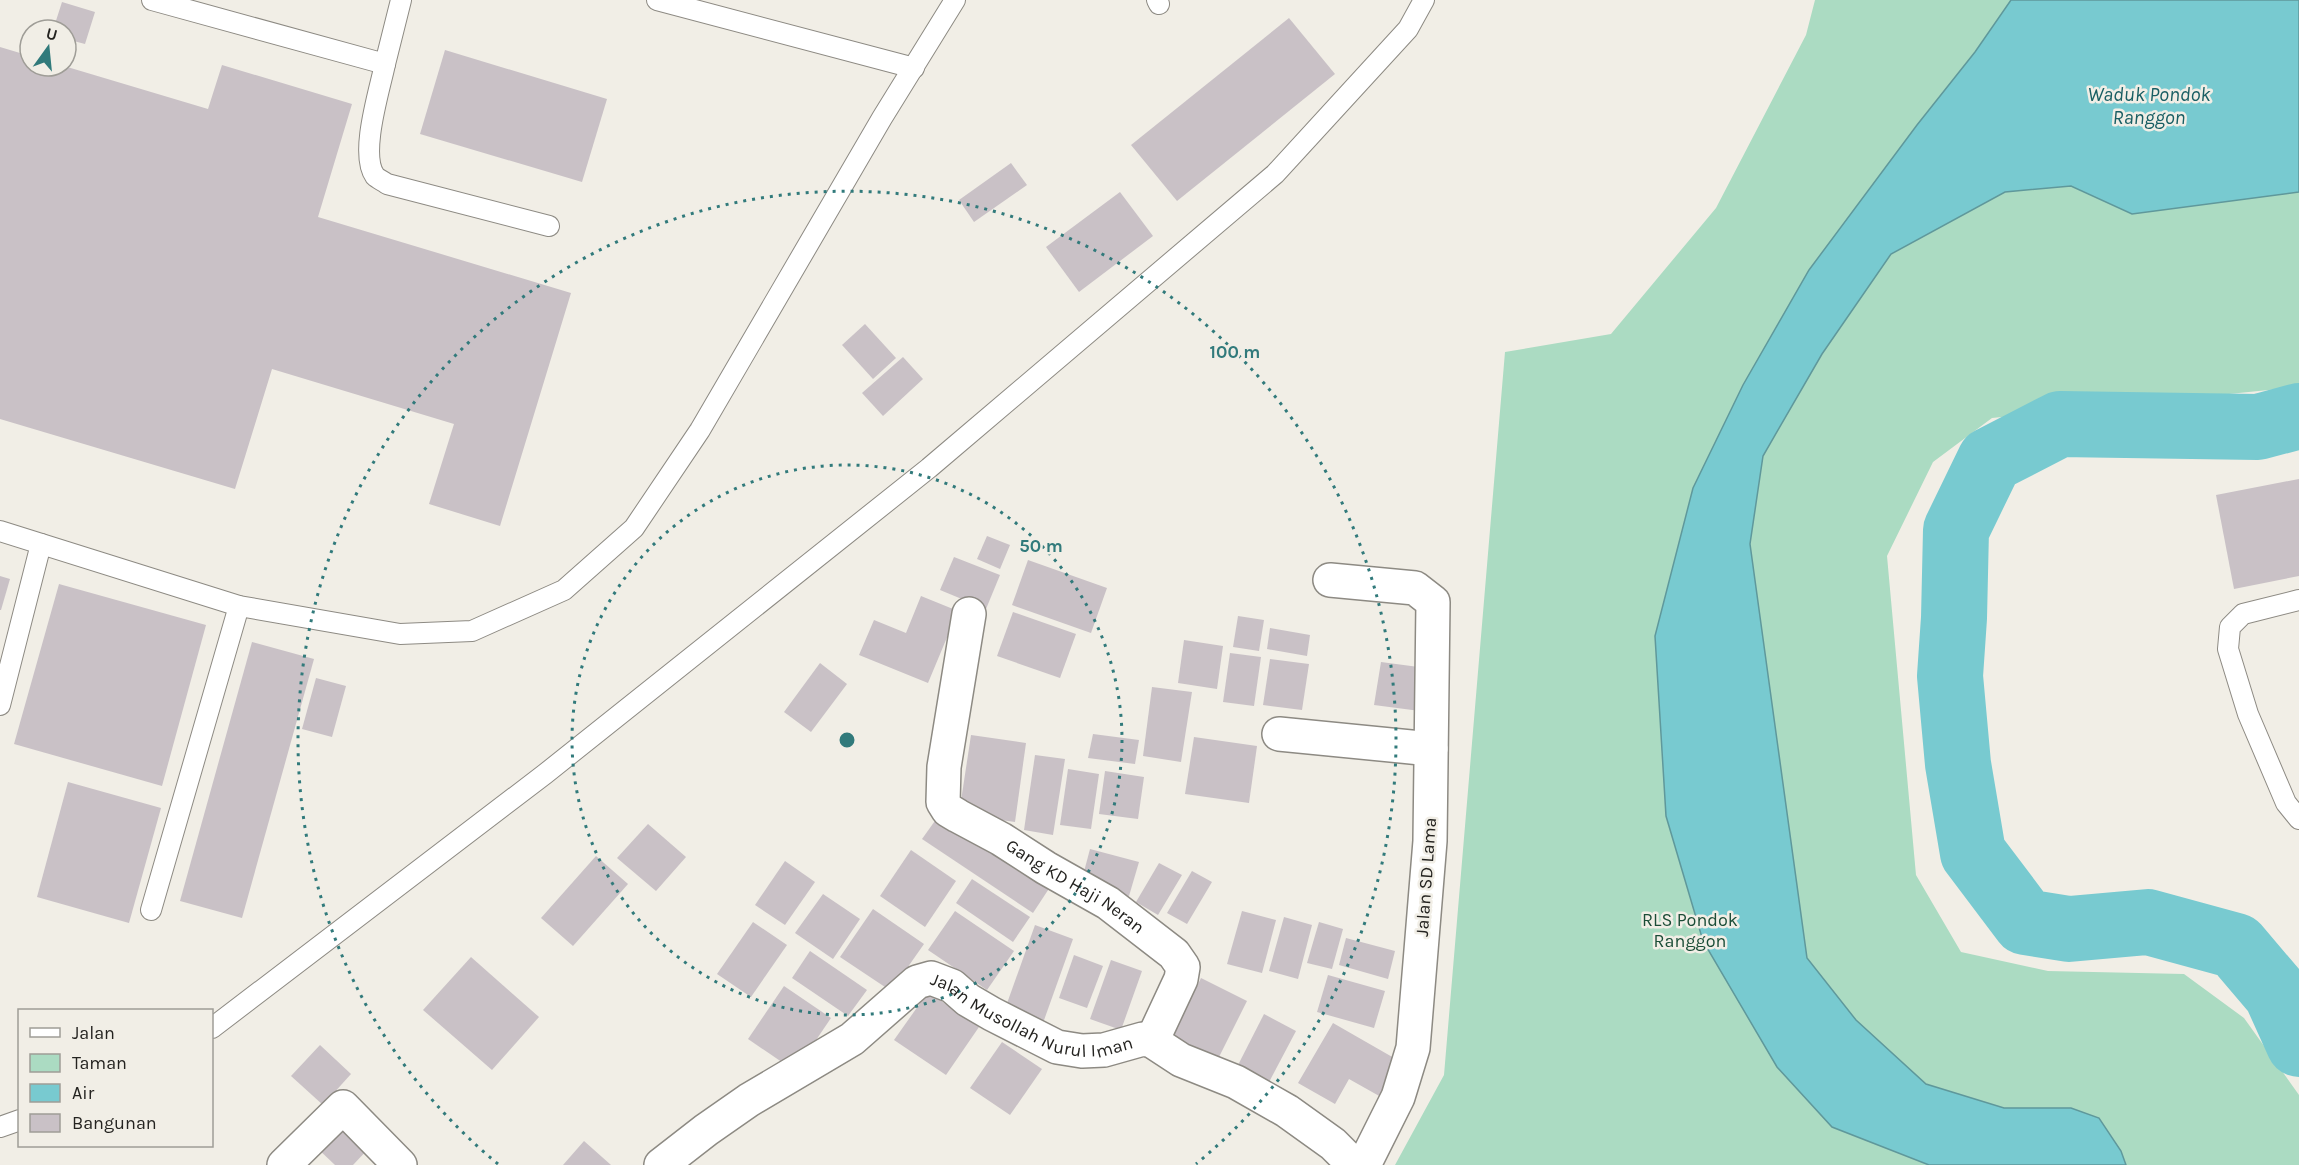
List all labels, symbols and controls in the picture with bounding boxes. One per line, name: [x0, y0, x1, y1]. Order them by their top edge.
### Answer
north arrow: [18, 18, 78, 78]
text: U: [44, 23, 60, 45]
water label: Waduk Pondok Ranggon: [2088, 83, 2211, 129]
text: 100 m: [1210, 341, 1260, 363]
text: 50 m: [1019, 535, 1063, 557]
centre of rings: [837, 730, 857, 750]
street label: Jalan SD Lama: [1411, 817, 1441, 937]
street label: Gang KD Haji Neran: [1002, 834, 1149, 938]
park label: RLS Pondok Ranggon: [1642, 909, 1738, 952]
street label: Jalan Musollah Nurul Iman: [928, 968, 1135, 1063]
legend: [18, 1009, 213, 1147]
text: Jalan: [72, 1022, 115, 1044]
text: Taman: [72, 1052, 127, 1074]
text: Air: [72, 1082, 95, 1104]
text: Bangunan: [72, 1112, 157, 1134]

